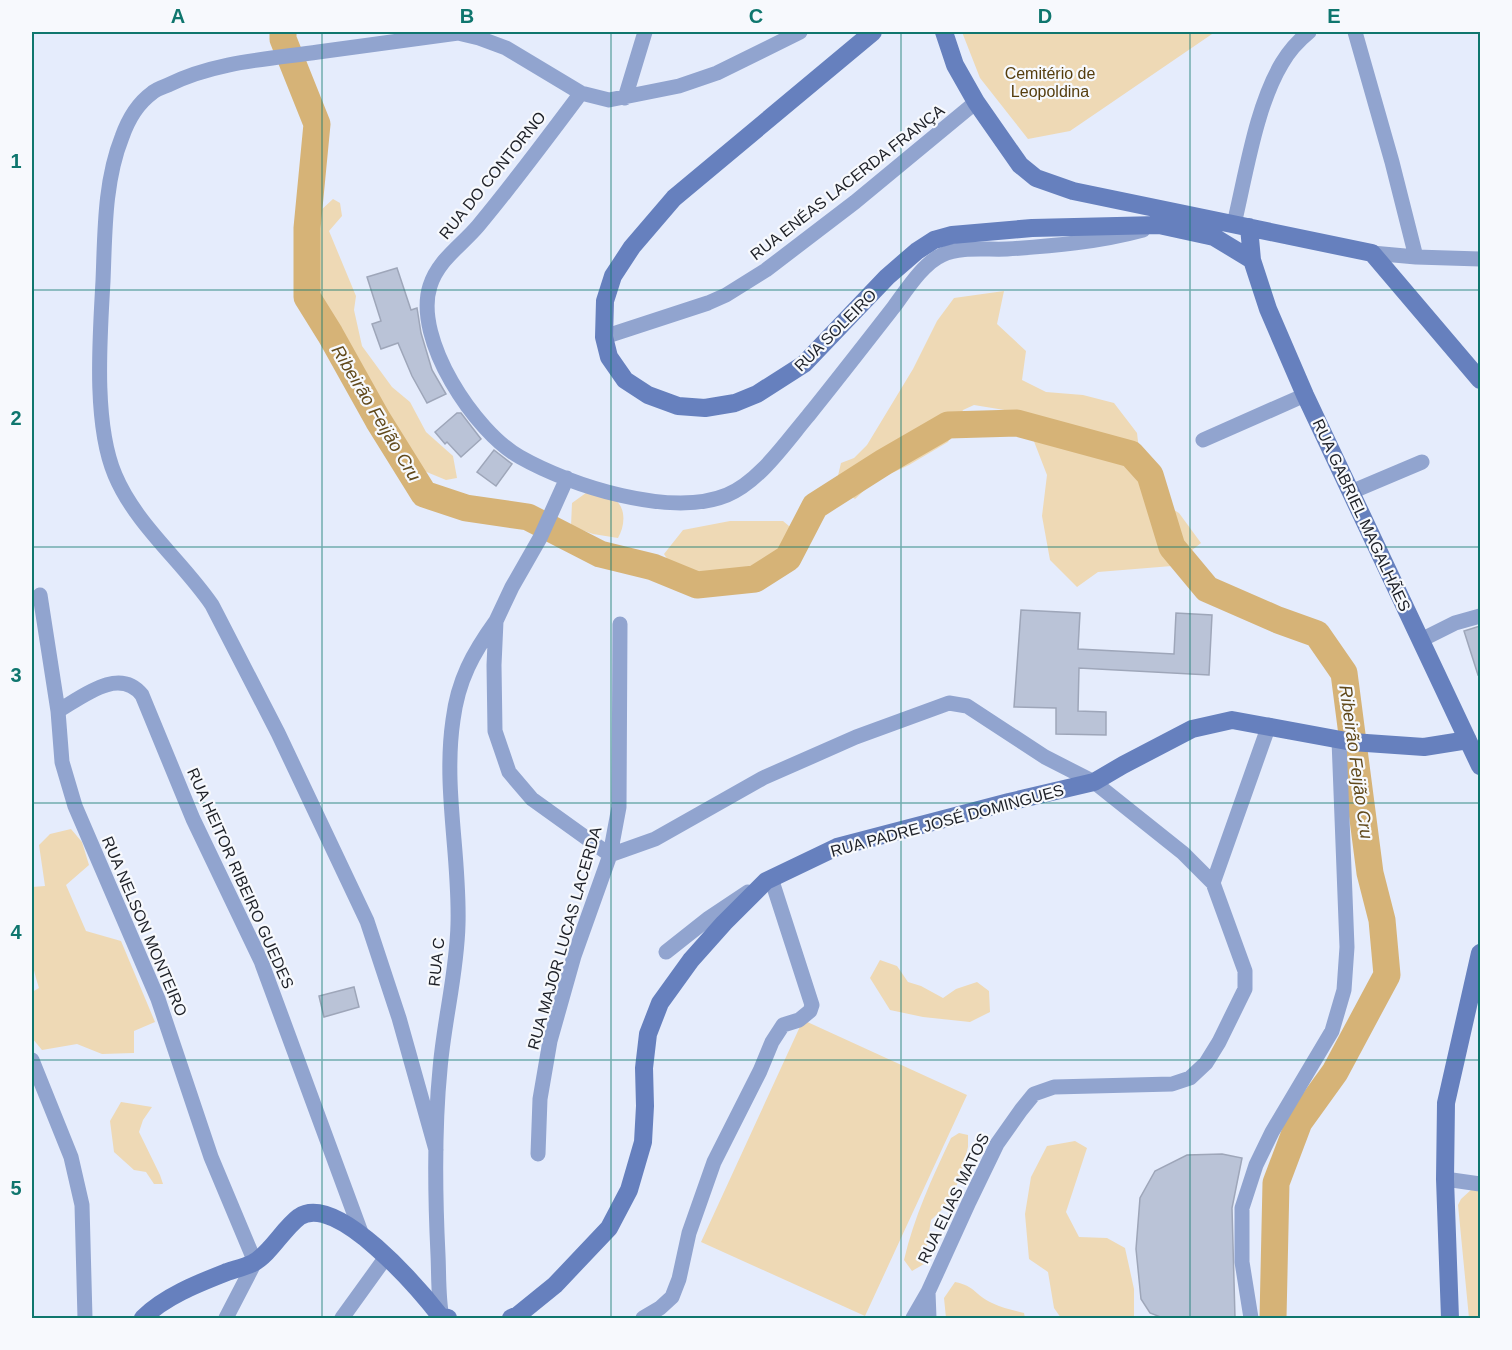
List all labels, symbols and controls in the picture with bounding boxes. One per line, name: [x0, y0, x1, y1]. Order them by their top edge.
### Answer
text: A: [171, 5, 185, 27]
text: B: [460, 5, 474, 27]
text: C: [749, 5, 763, 27]
text: D: [1038, 5, 1052, 27]
text: E: [1327, 5, 1341, 27]
park label: Cemitério de Leopoldina: [1005, 65, 1095, 100]
street label: RUA ENÉAS LACERDA FRANÇA: [747, 101, 948, 263]
street label: RUA DO CONTORNO: [436, 108, 549, 242]
text: 1: [10, 150, 22, 172]
street label: RUA SOLEIRO: [791, 286, 880, 375]
water label: Ribeirão Feijão Cru: [327, 341, 425, 485]
text: 2: [10, 407, 22, 429]
street label: RUA GABRIEL MAGALHÃES: [1309, 416, 1415, 614]
text: 3: [10, 664, 22, 686]
water label: Ribeirão Feijão Cru: [1335, 684, 1377, 840]
street label: RUA HEITOR RIBEIRO GUEDES: [184, 765, 297, 991]
street label: RUA PADRE JOSÉ DOMINGUES: [828, 780, 1066, 860]
street label: RUA MAJOR LUCAS LACERDA: [524, 824, 605, 1052]
street label: RUA NELSON MONTEIRO: [99, 834, 190, 1019]
text: 4: [10, 921, 22, 943]
street label: RUA C: [425, 937, 448, 987]
street label: RUA ELIAS MATOS: [915, 1130, 992, 1266]
text: 5: [10, 1177, 22, 1199]

